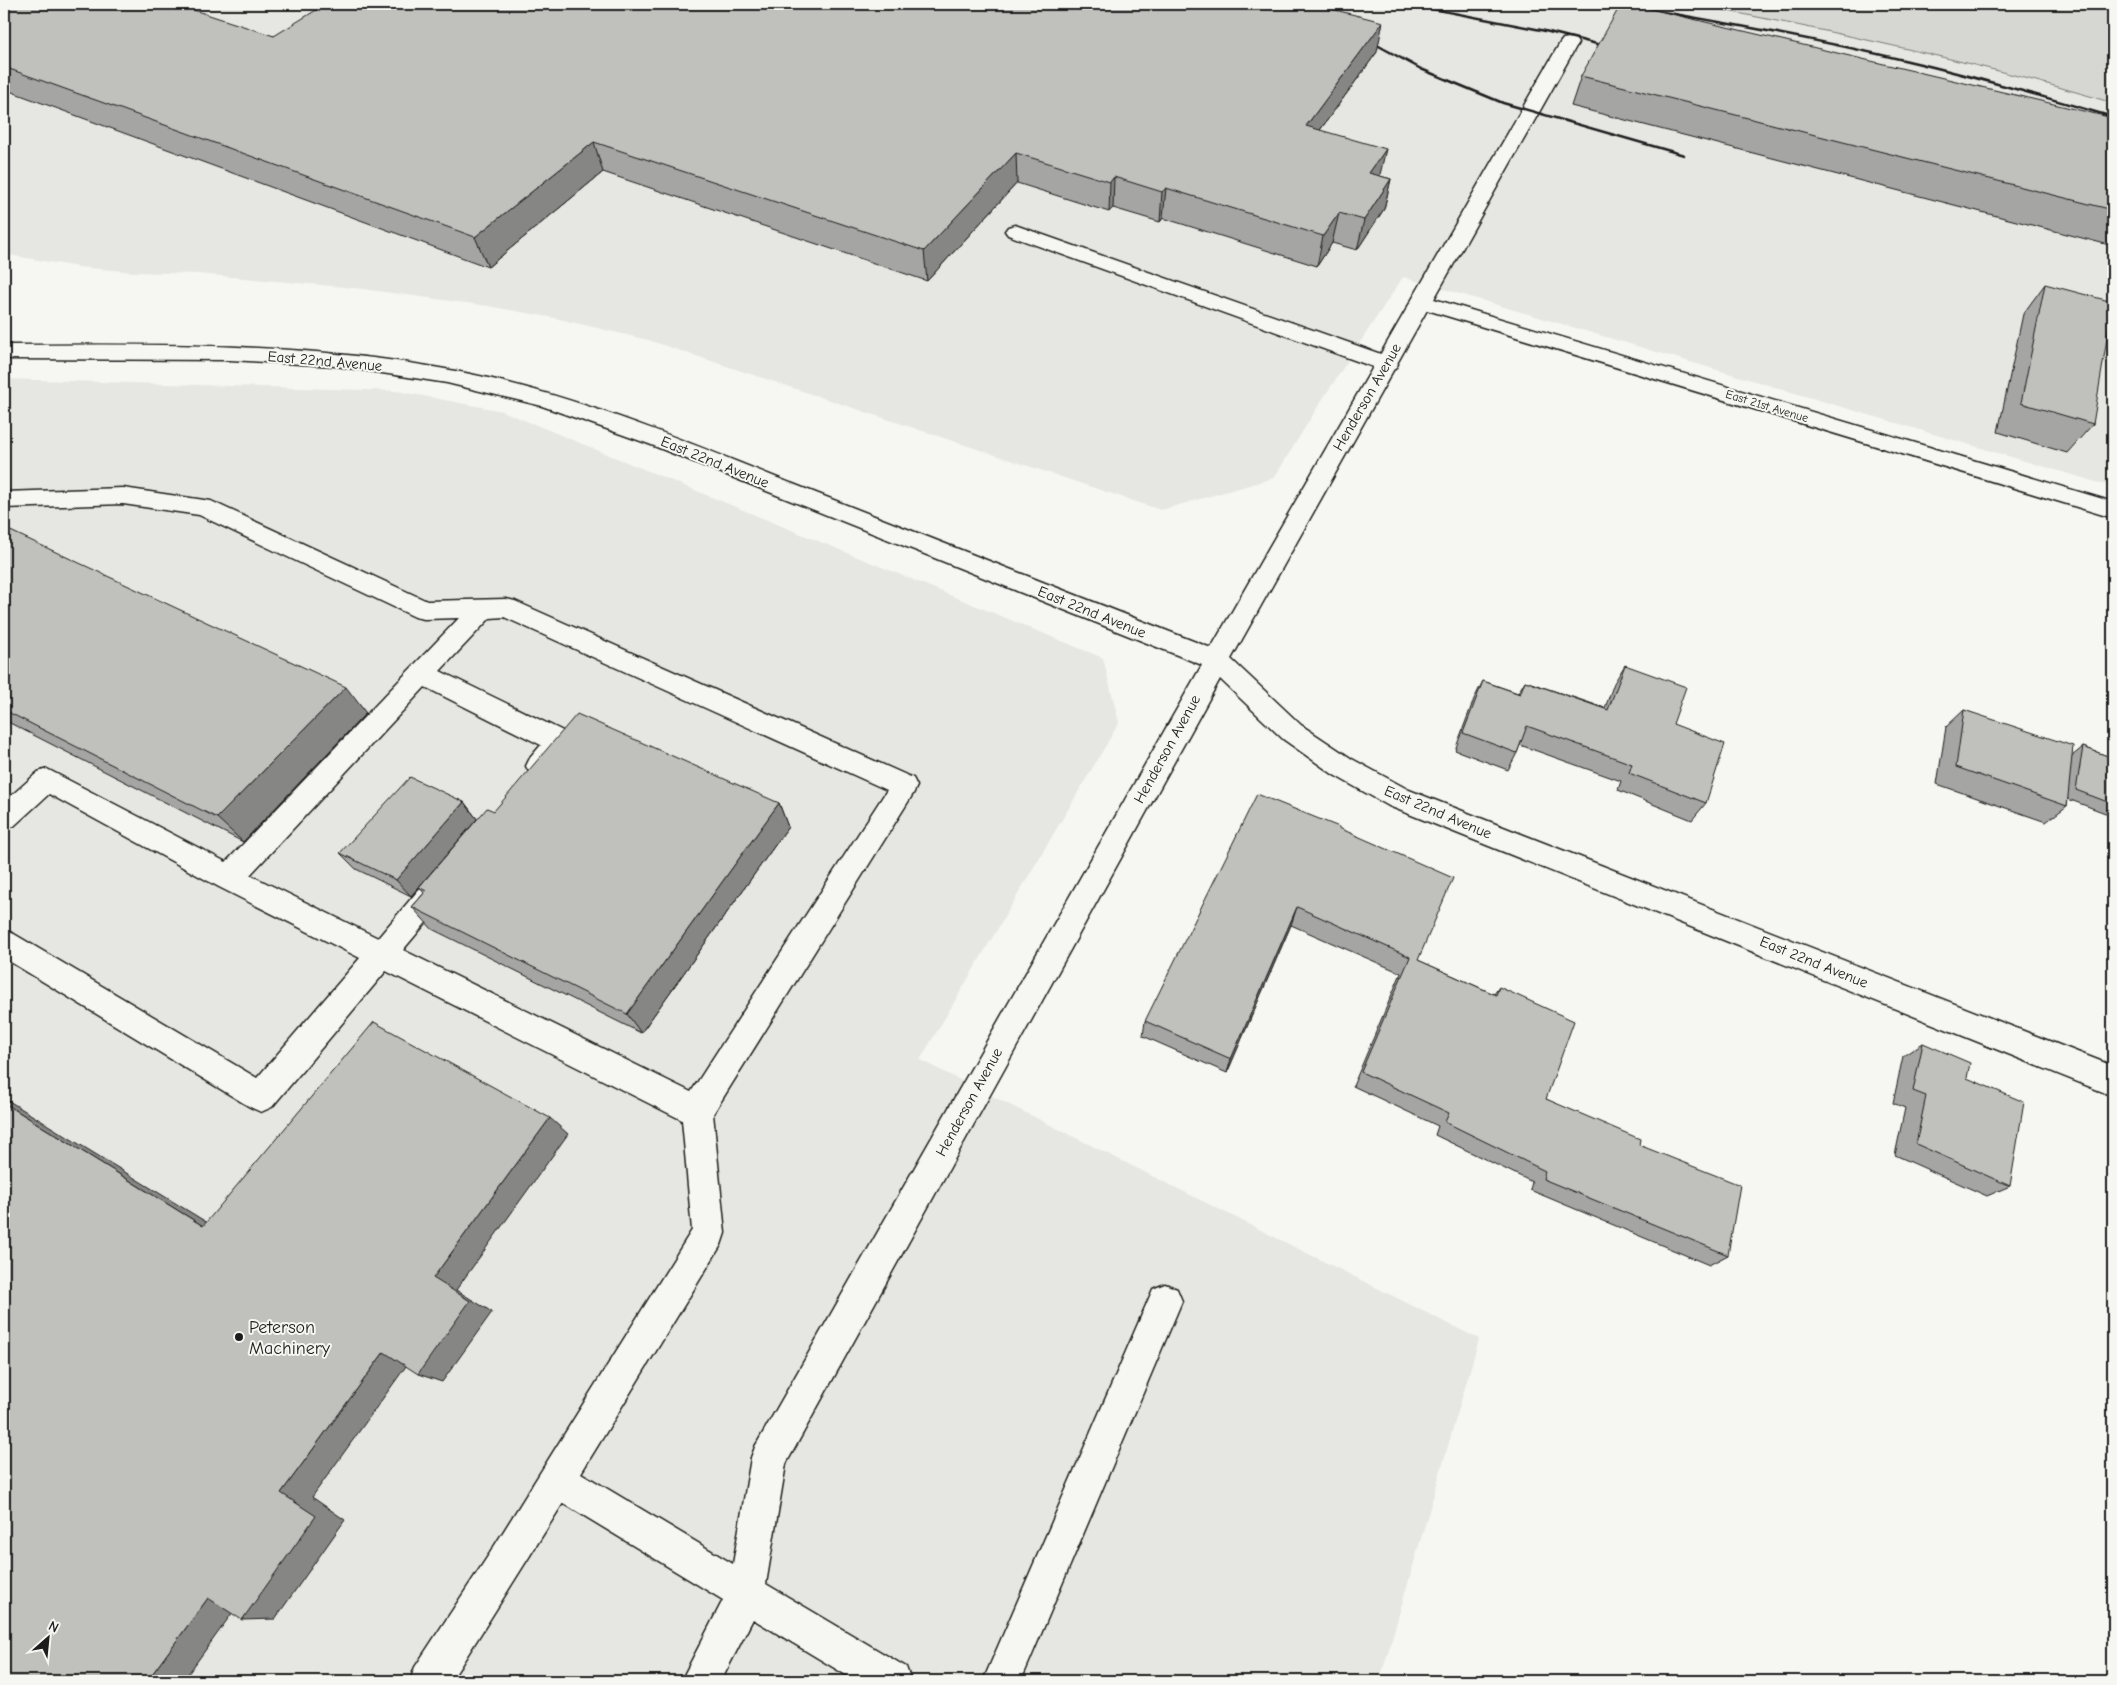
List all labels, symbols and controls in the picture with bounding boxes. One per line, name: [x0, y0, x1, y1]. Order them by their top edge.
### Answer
street label: Henderson Avenue: [1329, 340, 1405, 454]
street label: East 22nd Avenue: [267, 347, 384, 375]
street label: East 21st Avenue: [1724, 387, 1810, 425]
street label: East 22nd Avenue: [658, 432, 772, 492]
street label: East 22nd Avenue: [1035, 582, 1149, 642]
street label: Henderson Avenue: [1130, 691, 1204, 806]
street label: East 22nd Avenue: [1382, 781, 1495, 843]
street label: East 22nd Avenue: [1757, 932, 1871, 992]
street label: Henderson Avenue: [932, 1044, 1006, 1159]
place label: Peterson Machinery: [249, 1317, 331, 1359]
marker: Peterson Machinery: [233, 1331, 245, 1343]
north arrow: [22, 1612, 72, 1662]
text: N: [46, 1617, 62, 1637]

